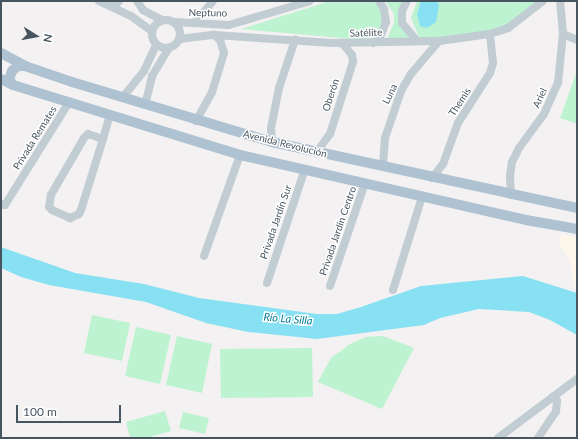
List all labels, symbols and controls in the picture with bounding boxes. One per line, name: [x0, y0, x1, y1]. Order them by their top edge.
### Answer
street label: Neptuno: [189, 7, 227, 19]
north arrow: [16, 16, 56, 56]
street label: Satélite: [349, 26, 383, 40]
text: N: [41, 33, 55, 44]
street label: Oberón: [320, 77, 342, 113]
street label: Luna: [380, 82, 400, 106]
street label: Themis: [446, 85, 474, 119]
street label: Ariel: [530, 86, 550, 110]
street label: Privada Remates: [11, 104, 59, 172]
street label: Avenida Revolución: [242, 128, 328, 160]
street label: Privada Jardín Sur: [258, 183, 294, 261]
street label: Privada Jardín Centro: [317, 185, 359, 277]
water label: Río La Silla: [263, 310, 313, 328]
scale bar: [18, 397, 123, 423]
text: 100 m: [23, 404, 57, 419]

